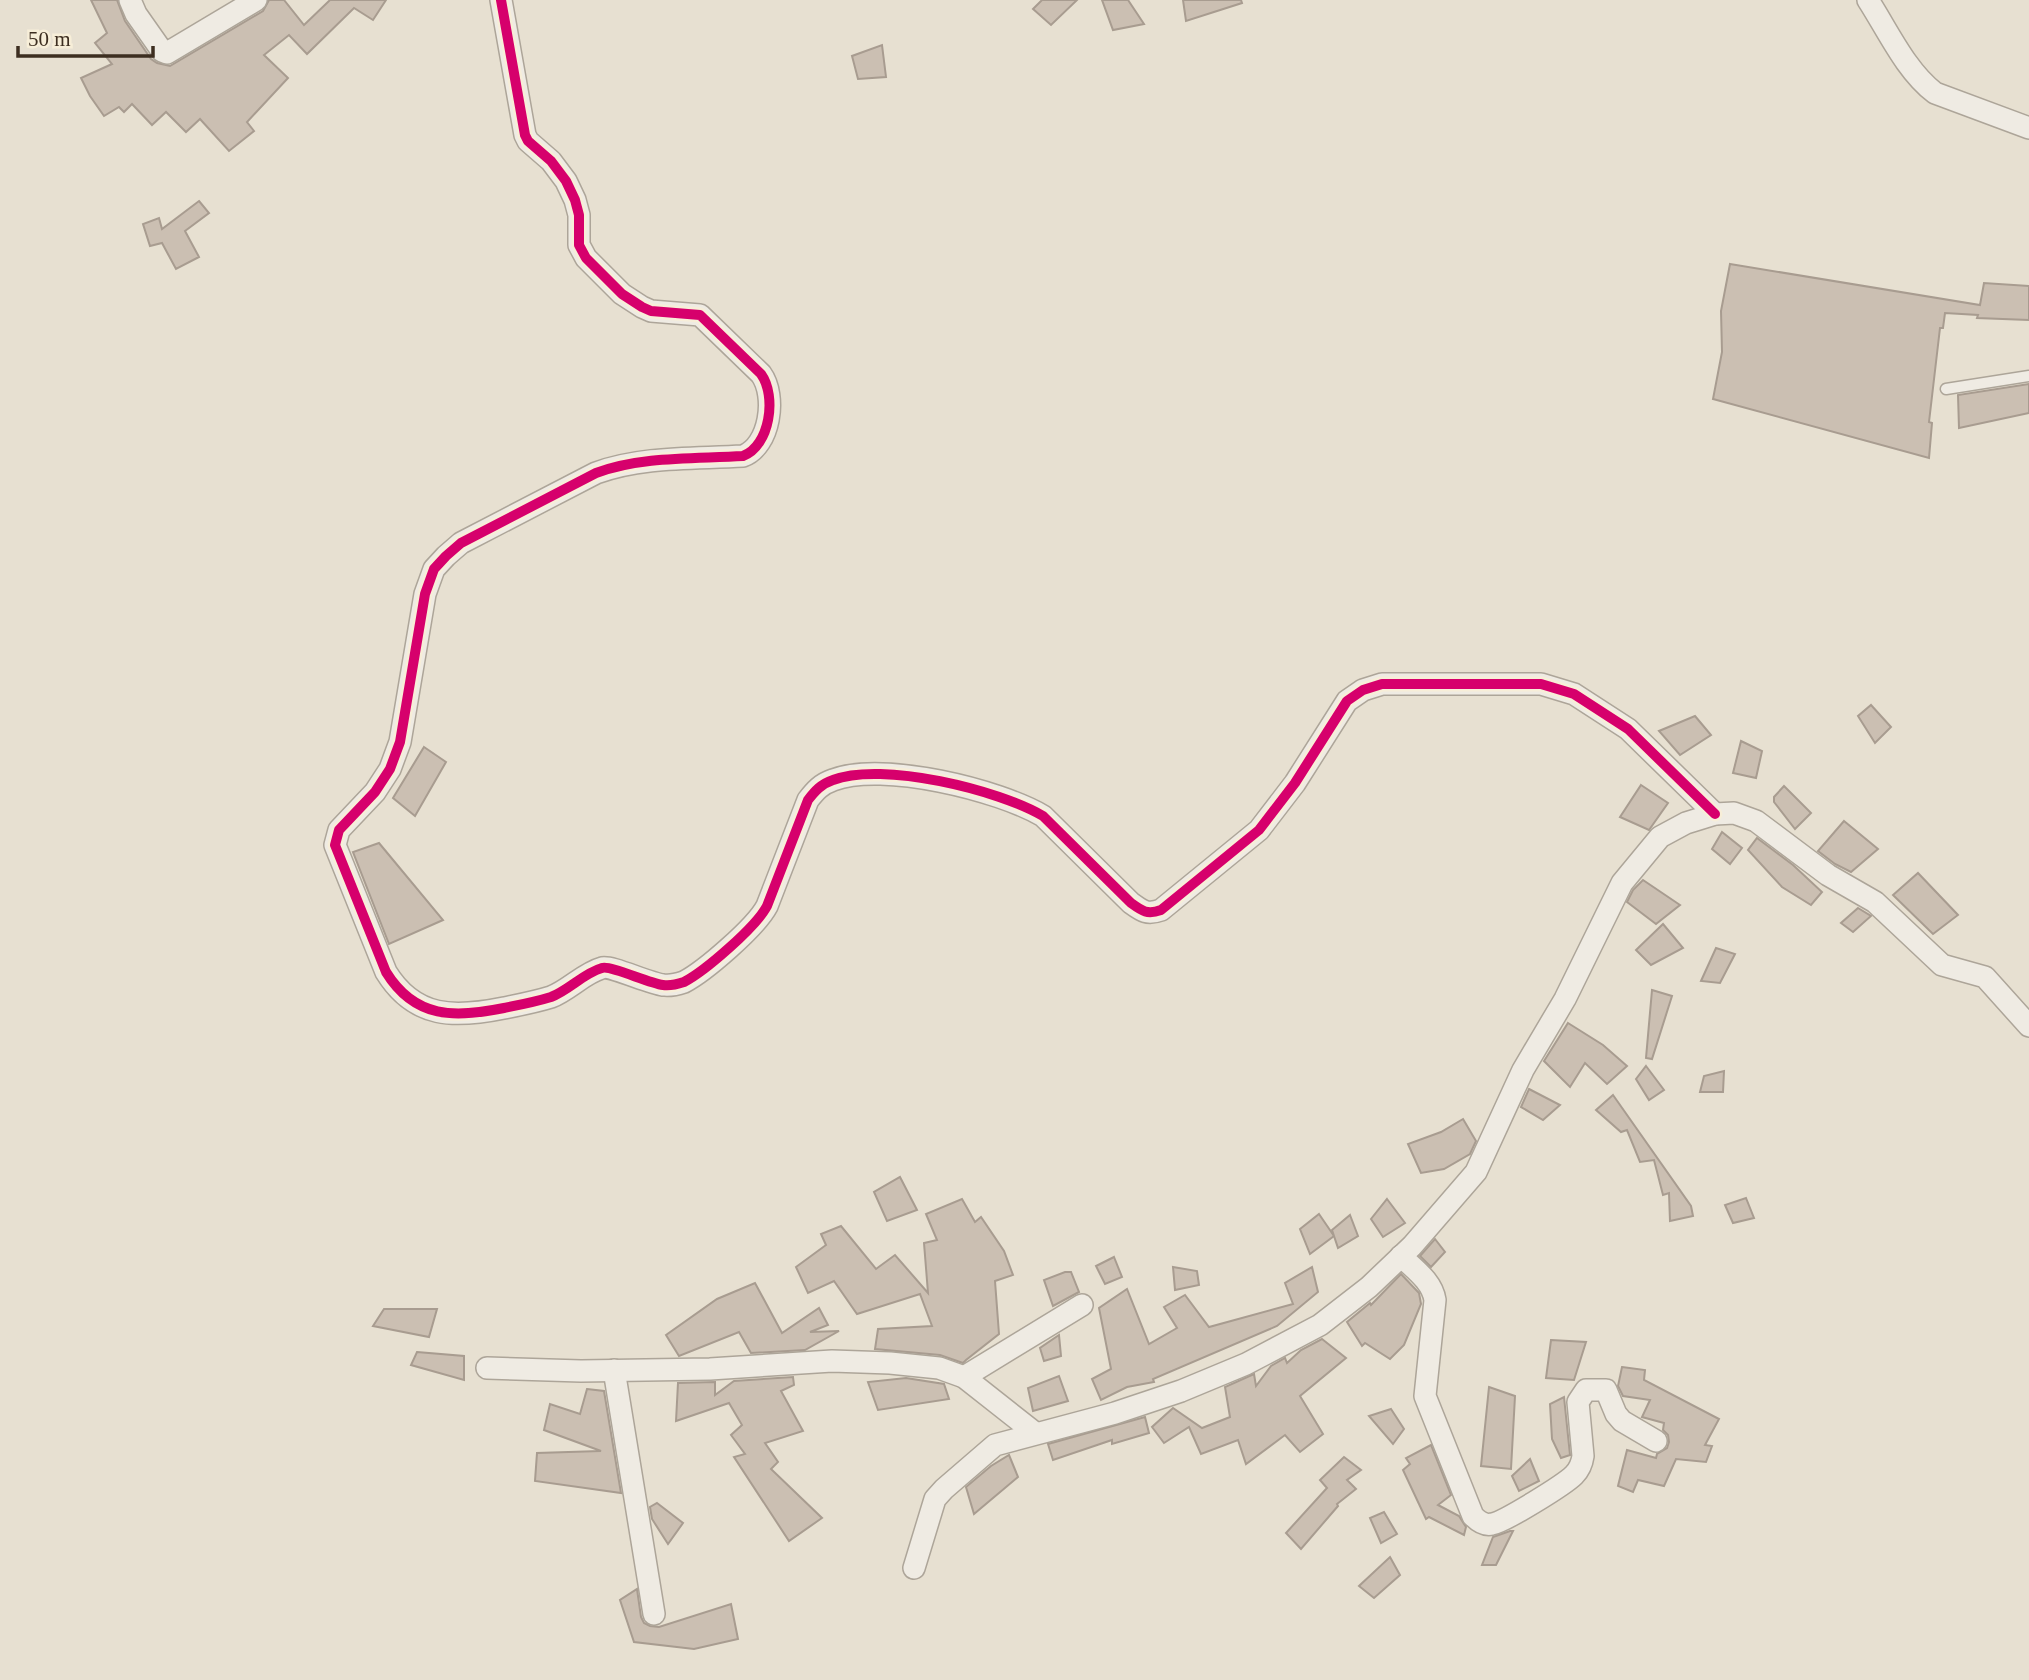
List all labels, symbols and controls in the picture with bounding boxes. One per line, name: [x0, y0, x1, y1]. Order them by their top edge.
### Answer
scale bar: [18, 14, 152, 58]
text: 50 m: [28, 27, 71, 51]

